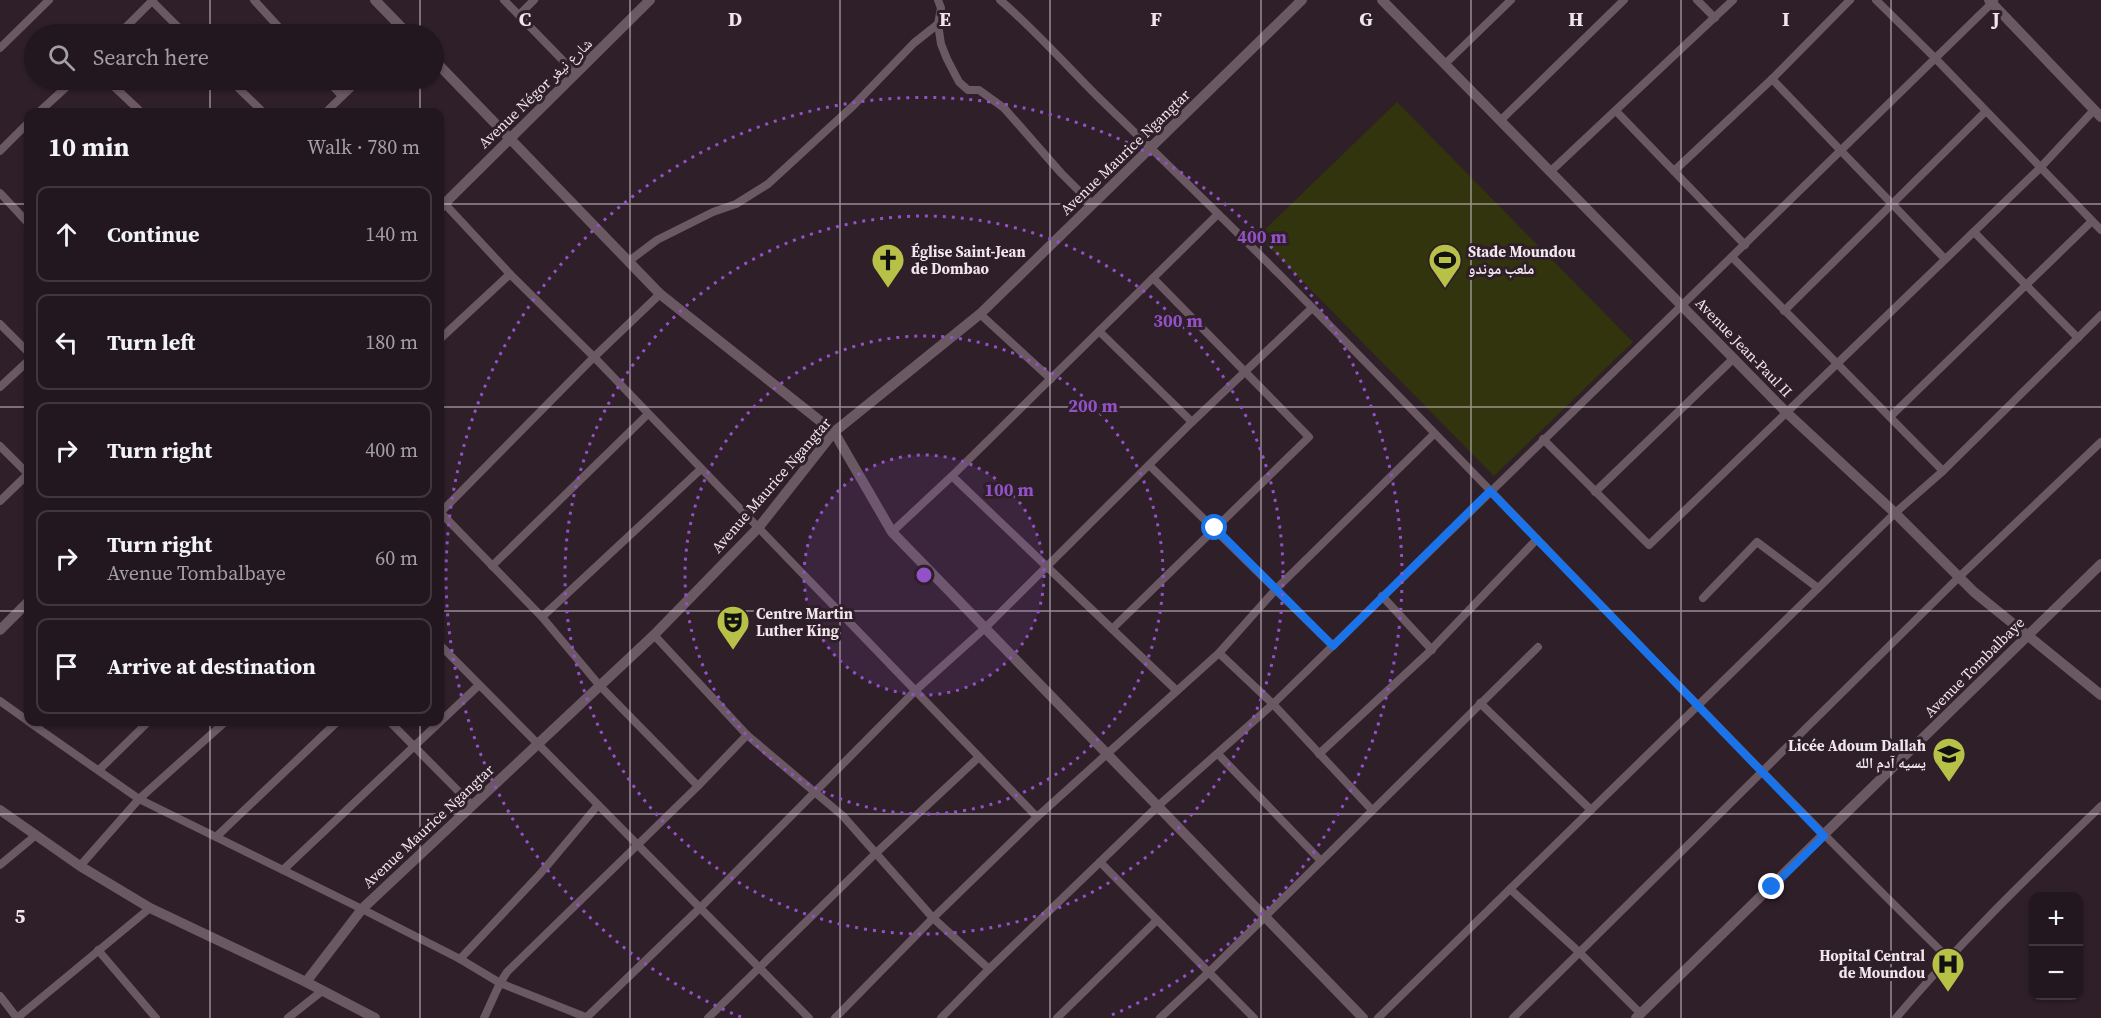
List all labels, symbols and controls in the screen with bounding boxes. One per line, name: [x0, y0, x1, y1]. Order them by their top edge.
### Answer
text: C: [519, 5, 531, 33]
text: D: [728, 5, 742, 33]
text: E: [939, 5, 951, 33]
text: F: [1150, 5, 1162, 33]
text: G: [1359, 5, 1373, 33]
text: H: [1568, 5, 1584, 33]
text: I: [1782, 5, 1790, 33]
text: J: [1990, 5, 2000, 33]
search box: [24, 24, 444, 90]
street label: Avenue Négor شارع نيغر: [473, 33, 597, 153]
icon: search: [45, 41, 78, 74]
text: Search here: [93, 42, 209, 72]
street label: Avenue Maurice Ngangtar: [1055, 84, 1195, 220]
text: 10 min: [48, 129, 130, 165]
text: Walk · 780 m: [307, 133, 420, 161]
icon: ahead: [50, 218, 83, 251]
text: Continue: [107, 219, 200, 249]
text: 140 m: [365, 220, 418, 248]
text: 400 m: [1237, 224, 1287, 249]
place label: Église Saint-Jean de Dombao: [911, 241, 1026, 279]
place label: Stade Moundou ملعب موندو: [1468, 241, 1576, 279]
church icon: Église Saint-Jean de Dombao: [870, 242, 906, 289]
sports icon: Stade Moundou ملعب موندو: [1427, 242, 1463, 289]
street label: Avenue Jean-Paul II: [1691, 293, 1797, 401]
text: 300 m: [1153, 308, 1203, 333]
icon: left: [50, 326, 83, 359]
text: Turn left: [107, 327, 195, 357]
text: 180 m: [365, 328, 418, 356]
text: 200 m: [1068, 393, 1118, 418]
street label: Avenue Maurice Ngangtar: [706, 412, 836, 557]
icon: right: [50, 434, 83, 467]
text: Turn right: [107, 435, 212, 465]
text: 400 m: [365, 436, 418, 464]
text: 100 m: [984, 477, 1034, 502]
route start: [1201, 514, 1227, 540]
text: Turn right: [107, 529, 212, 559]
icon: right: [50, 542, 83, 575]
text: 60 m: [375, 544, 418, 572]
text: Avenue Tombalbaye: [107, 559, 286, 587]
centre of rings: [914, 565, 934, 585]
place label: Centre Martin Luther King: [756, 603, 853, 641]
theatre icon: Centre Martin Luther King: [715, 604, 751, 651]
street label: Avenue Tombalbaye: [1919, 612, 2029, 722]
icon: arrive: [50, 650, 83, 683]
text: Arrive at destination: [107, 651, 316, 681]
place label: Licée Adoum Dallah يسيه آدم الله: [1788, 735, 1926, 773]
school or university icon: Licée Adoum Dallah يسيه آدم الله: [1931, 736, 1967, 783]
street label: Avenue Maurice Ngangtar: [358, 759, 499, 893]
route end: [1758, 873, 1784, 899]
map controls: [2029, 892, 2083, 1000]
button: +: [2029, 892, 2083, 946]
text: 5: [15, 902, 26, 930]
place label: Hopital Central de Moundou: [1819, 945, 1925, 983]
hospital icon: Hopital Central de Moundou: [1930, 946, 1966, 993]
button: −: [2029, 946, 2083, 1000]

